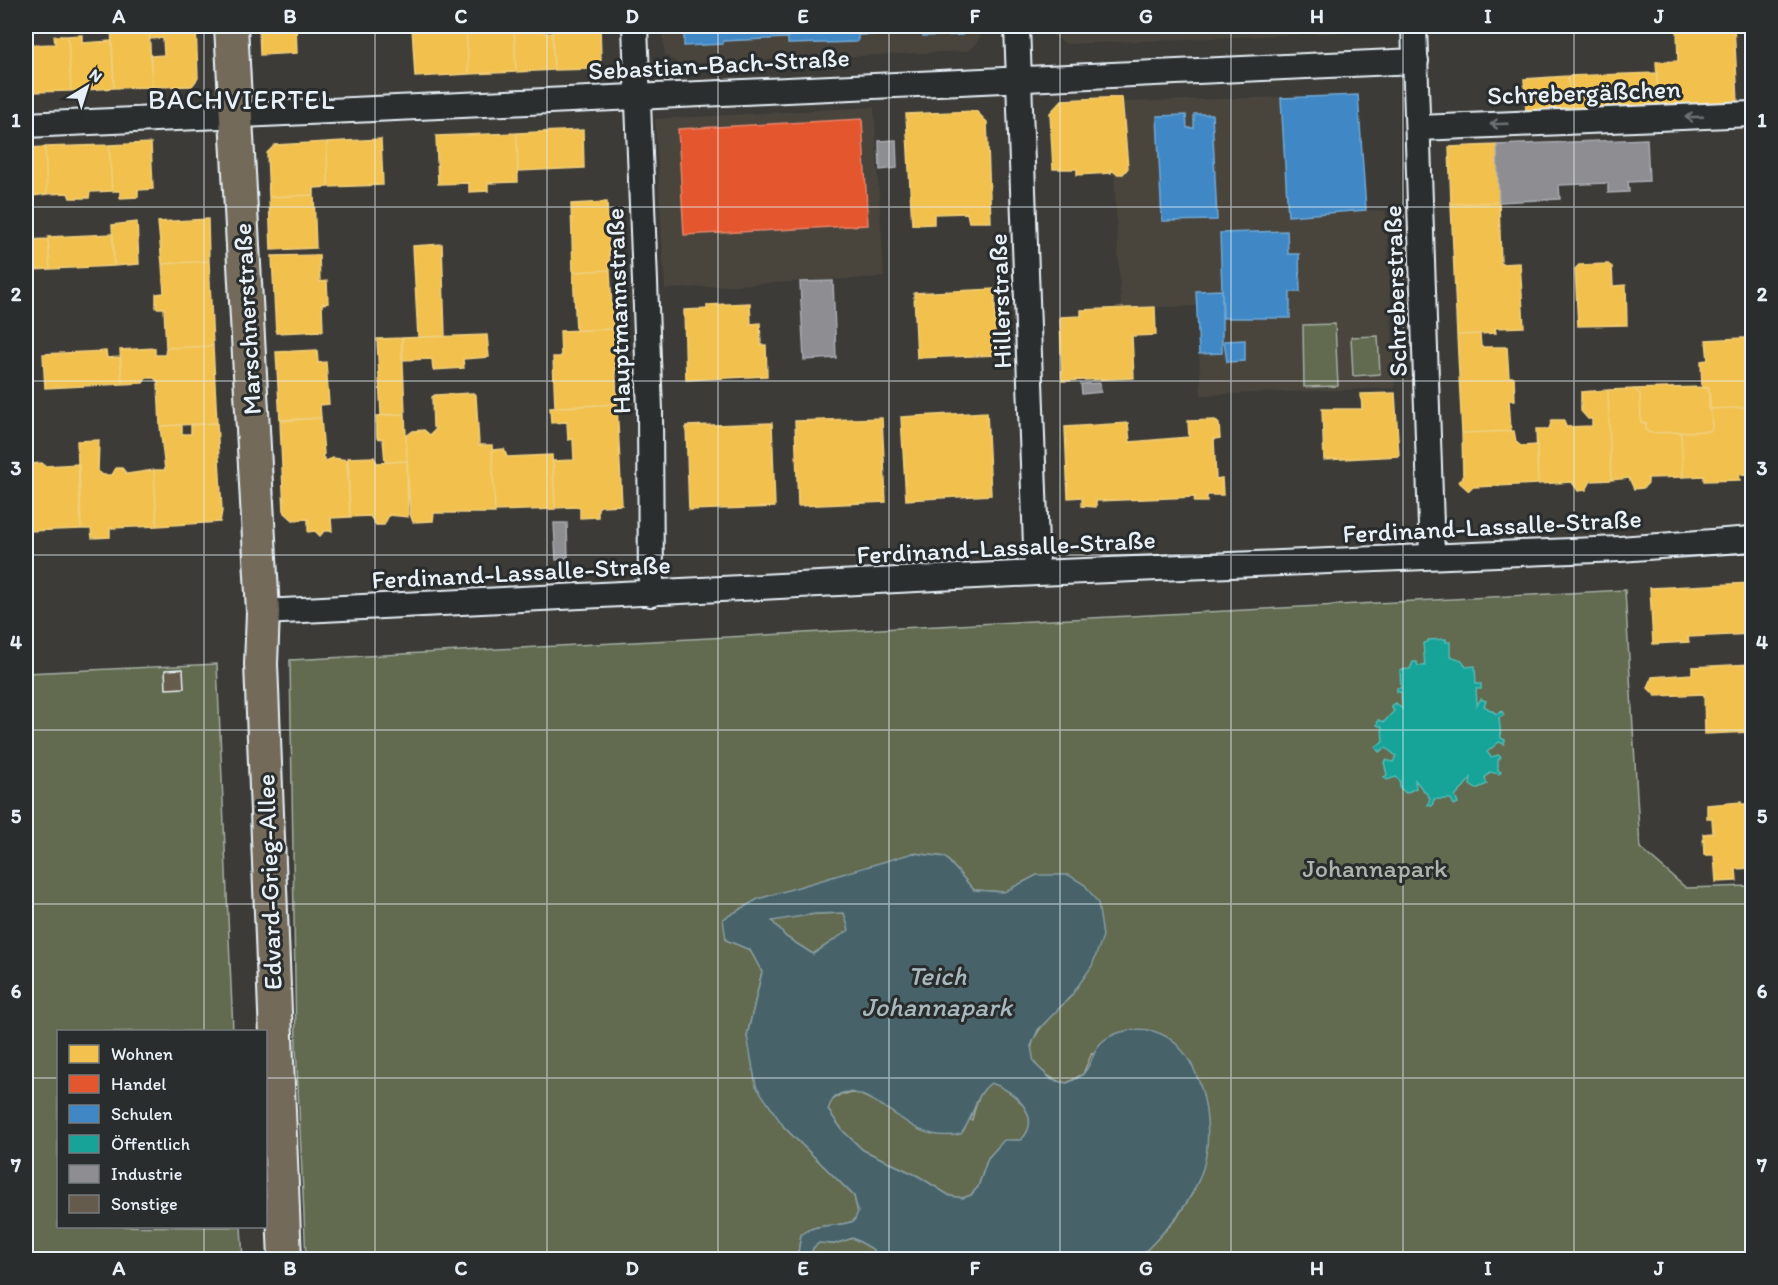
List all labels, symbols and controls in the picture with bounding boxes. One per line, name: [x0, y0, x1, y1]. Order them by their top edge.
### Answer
text: A: [112, 4, 126, 28]
text: B: [284, 4, 297, 28]
text: C: [455, 4, 468, 28]
text: D: [625, 4, 639, 28]
text: E: [797, 4, 809, 28]
text: F: [970, 4, 981, 28]
text: G: [1139, 4, 1153, 28]
text: H: [1310, 4, 1324, 28]
text: I: [1484, 4, 1492, 28]
text: J: [1653, 4, 1664, 28]
street label: Sebastian-Bach-Straße: [588, 41, 850, 87]
north arrow: [57, 57, 117, 117]
text: N: [86, 65, 106, 86]
street label: Schrebergäßchen: [1487, 73, 1682, 111]
district label: BACHVIERTEL: [148, 83, 336, 116]
text: 1: [11, 108, 21, 132]
text: 1: [1757, 108, 1767, 132]
one-way arrow: [1685, 111, 1705, 122]
one-way arrow: [1490, 119, 1510, 130]
street label: Schreberstraße: [1376, 205, 1414, 377]
street label: Hauptmannstraße: [598, 207, 638, 415]
street label: Marschnerstraße: [226, 222, 268, 416]
street label: Hillerstraße: [982, 233, 1018, 369]
text: 2: [11, 282, 22, 306]
text: 2: [1757, 282, 1768, 306]
text: 3: [11, 456, 22, 480]
text: 3: [1757, 456, 1768, 480]
street label: Ferdinand-Lassalle-Straße: [1342, 502, 1642, 550]
street label: Ferdinand-Lassalle-Straße: [856, 523, 1156, 571]
street label: Ferdinand-Lassalle-Straße: [371, 548, 671, 596]
text: 4: [10, 630, 22, 654]
text: 4: [1756, 630, 1768, 654]
street label: Edvard-Grieg-Allee: [249, 773, 289, 991]
text: 5: [11, 804, 22, 828]
text: 5: [1757, 804, 1768, 828]
park label: Johannapark: [1303, 852, 1448, 884]
water label: Teich Johannapark: [862, 959, 1014, 1023]
text: 6: [11, 979, 22, 1003]
text: 6: [1757, 979, 1768, 1003]
legend: [57, 1030, 267, 1228]
text: Wohnen: [111, 1043, 173, 1065]
text: Handel: [111, 1073, 166, 1095]
text: Schulen: [111, 1103, 173, 1125]
text: Öffentlich: [111, 1133, 190, 1155]
text: 7: [10, 1153, 21, 1177]
text: 7: [1756, 1153, 1767, 1177]
text: Industrie: [111, 1163, 182, 1185]
text: Sonstige: [111, 1193, 178, 1215]
text: A: [112, 1256, 126, 1280]
text: B: [284, 1256, 297, 1280]
text: C: [455, 1256, 468, 1280]
text: D: [625, 1256, 639, 1280]
text: E: [797, 1256, 809, 1280]
text: F: [970, 1256, 981, 1280]
text: G: [1139, 1256, 1153, 1280]
text: H: [1310, 1256, 1324, 1280]
text: I: [1484, 1256, 1492, 1280]
text: J: [1653, 1256, 1664, 1280]

